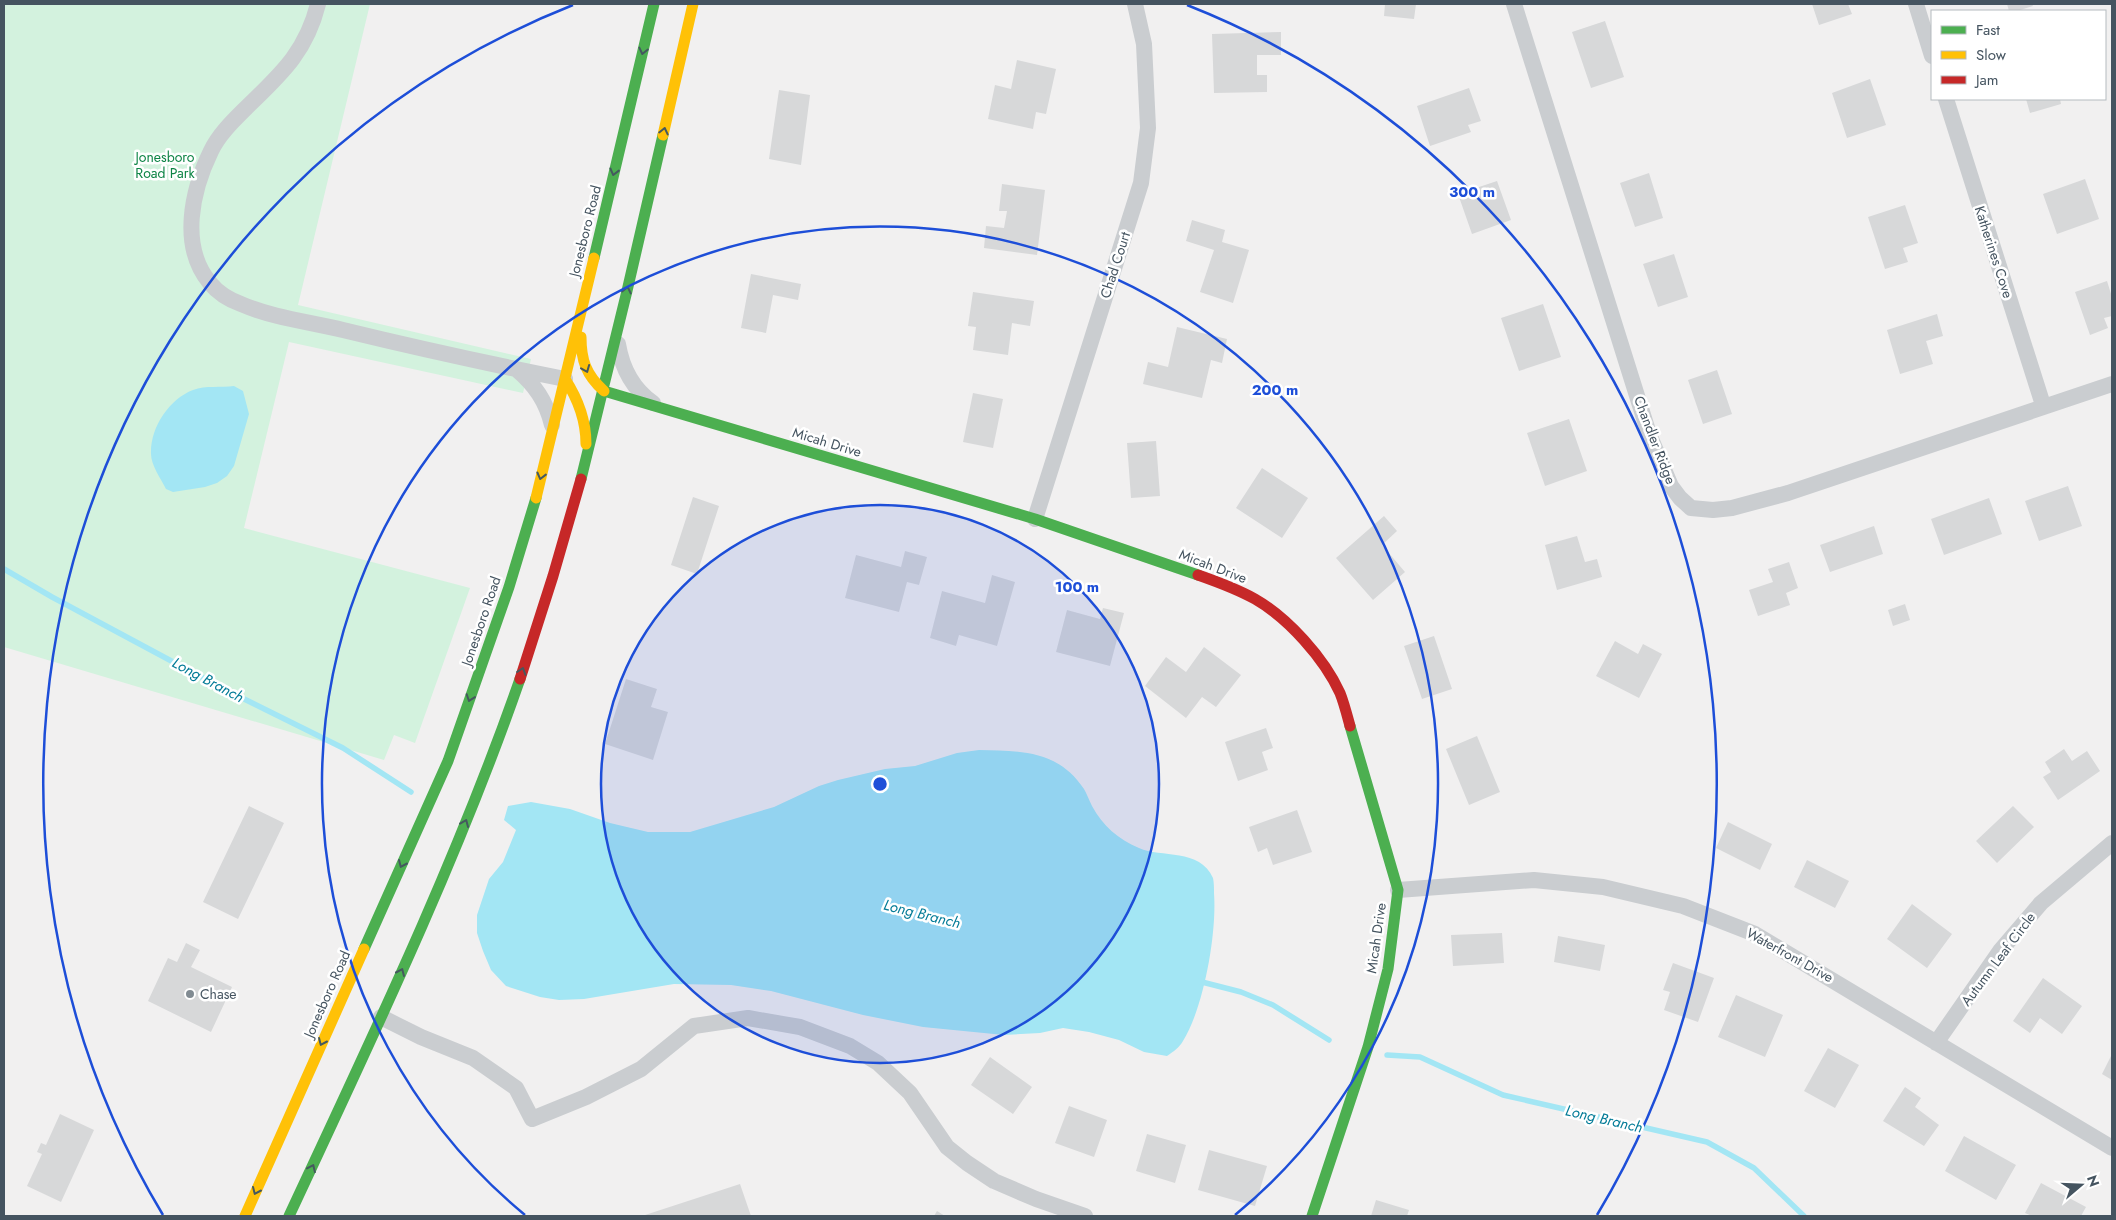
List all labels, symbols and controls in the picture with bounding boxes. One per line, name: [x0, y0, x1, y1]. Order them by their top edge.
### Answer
legend: [1931, 10, 2106, 100]
text: Fast: [1976, 19, 2000, 41]
text: Slow: [1976, 44, 2007, 66]
one-way arrow: [638, 47, 649, 56]
text: Jam: [1974, 69, 1999, 91]
one-way arrow: [658, 127, 669, 136]
park label: Jonesboro Road Park: [133, 147, 196, 183]
one-way arrow: [609, 168, 620, 177]
text: 300 m: [1449, 181, 1495, 203]
street label: Jonesboro Road: [564, 183, 606, 281]
street label: Katherines Cove: [1970, 203, 2018, 301]
street label: Chad Court: [1095, 229, 1135, 301]
one-way arrow: [622, 285, 632, 294]
one-way arrow: [580, 364, 590, 373]
text: 200 m: [1252, 379, 1298, 401]
street label: Chandler Ridge: [1629, 393, 1681, 487]
street label: Micah Drive: [790, 422, 864, 462]
one-way arrow: [536, 472, 547, 481]
street label: Micah Drive: [1176, 544, 1250, 588]
street label: Jonesboro Road: [456, 574, 506, 670]
text: 100 m: [1055, 576, 1099, 598]
water label: Long Branch: [168, 652, 248, 708]
one-way arrow: [516, 667, 526, 676]
one-way arrow: [466, 693, 476, 701]
centre of rings: [871, 775, 889, 793]
one-way arrow: [459, 819, 469, 828]
one-way arrow: [397, 859, 408, 868]
water label: Long Branch: [881, 894, 963, 934]
street label: Micah Drive: [1361, 901, 1391, 975]
street label: Autumn Leaf Circle: [1956, 908, 2040, 1010]
street label: Waterfront Drive: [1743, 923, 1837, 987]
street label: Jonesboro Road: [298, 947, 355, 1043]
one-way arrow: [394, 968, 405, 977]
place label: Chase: [200, 984, 237, 1004]
marker: Chase: [184, 988, 196, 1000]
one-way arrow: [317, 1037, 328, 1046]
water label: Long Branch: [1563, 1099, 1645, 1139]
north arrow: [2056, 1160, 2106, 1210]
one-way arrow: [305, 1164, 316, 1173]
text: N: [2082, 1172, 2105, 1189]
one-way arrow: [251, 1186, 262, 1195]

